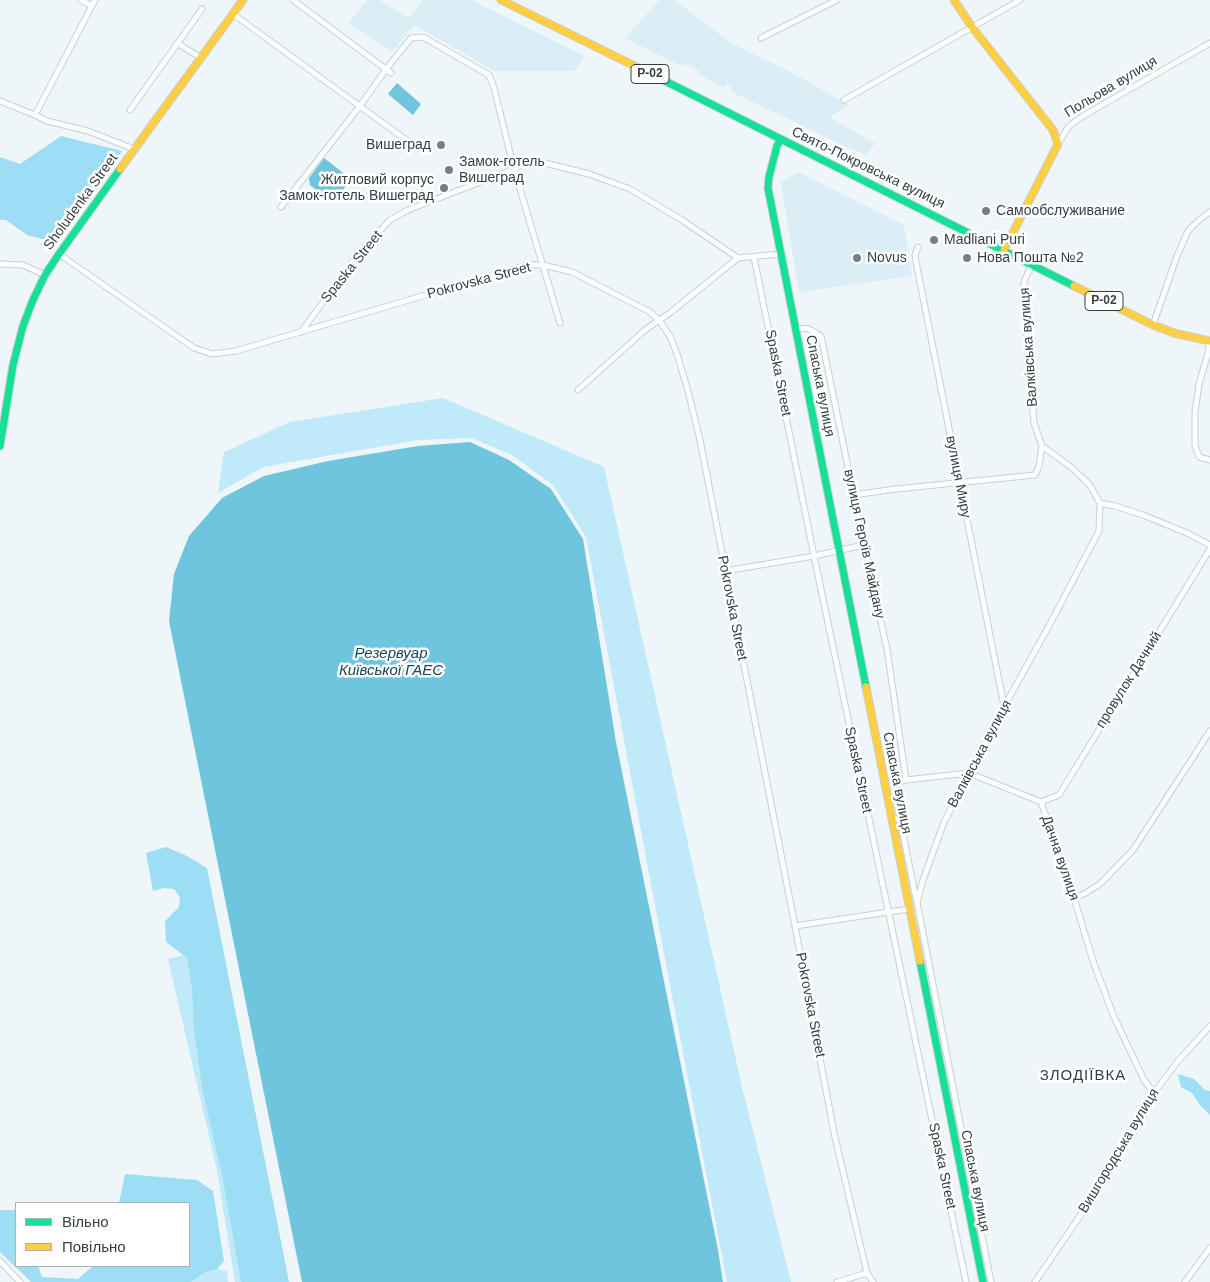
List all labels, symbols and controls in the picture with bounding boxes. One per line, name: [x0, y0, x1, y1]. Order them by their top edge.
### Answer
street label: Польова вулиця: [1062, 53, 1160, 121]
road number: Р-02: [631, 64, 669, 84]
street label: Свято-Покровська вулиця: [789, 124, 947, 212]
place label: Вишеград: [366, 137, 431, 153]
marker: Вишеград: [435, 139, 447, 151]
street label: Sholudenka Street: [40, 150, 122, 254]
place label: Замок-готель Вишеград: [459, 154, 545, 186]
marker: Замок-готель Вишеград: [443, 164, 455, 176]
place label: Житловий корпус Замок-готель Вишеград: [279, 172, 434, 204]
marker: Житловий корпус Замок-готель Вишеград: [438, 182, 450, 194]
place label: Самообслуживание: [996, 203, 1125, 219]
marker: Самообслуживание: [980, 205, 992, 217]
street label: Spaska Street: [318, 228, 386, 306]
place label: Madliani Puri: [944, 232, 1025, 248]
marker: Madliani Puri: [928, 234, 940, 246]
place label: Novus: [867, 250, 907, 266]
place label: Нова Пошта №2: [977, 250, 1084, 266]
marker: Novus: [851, 252, 863, 264]
marker: Нова Пошта №2: [961, 252, 973, 264]
street label: Pokrovska Street: [425, 259, 533, 303]
street label: Валківська вулиця: [1016, 287, 1042, 407]
road number: Р-02: [1085, 292, 1123, 310]
street label: Spaska Street: [761, 328, 795, 418]
street label: Спаська вулиця: [802, 334, 838, 438]
street label: вулиця Миру: [942, 434, 974, 520]
street label: вулиця Героїв Майдану: [840, 468, 888, 620]
street label: Pokrovska Street: [714, 554, 750, 662]
street label: провулок Дачний: [1093, 629, 1165, 731]
water label: Резервуар Київської ГАЕС: [339, 645, 443, 680]
street label: Валківська вулиця: [945, 697, 1015, 811]
street label: Spaska Street: [841, 725, 875, 815]
street label: Спаська вулиця: [879, 731, 915, 835]
street label: Дачна вулиця: [1038, 813, 1082, 903]
street label: Pokrovska Street: [792, 951, 828, 1059]
district label: ЗЛОДІЇВКА: [1039, 1067, 1127, 1085]
street label: Вишгородська вулиця: [1075, 1086, 1163, 1216]
street label: Spaska Street: [925, 1121, 959, 1211]
street label: Спаська вулиця: [957, 1129, 993, 1233]
legend: [15, 1202, 190, 1267]
text: Вільно: [62, 1213, 109, 1230]
text: Повільно: [62, 1238, 126, 1255]

